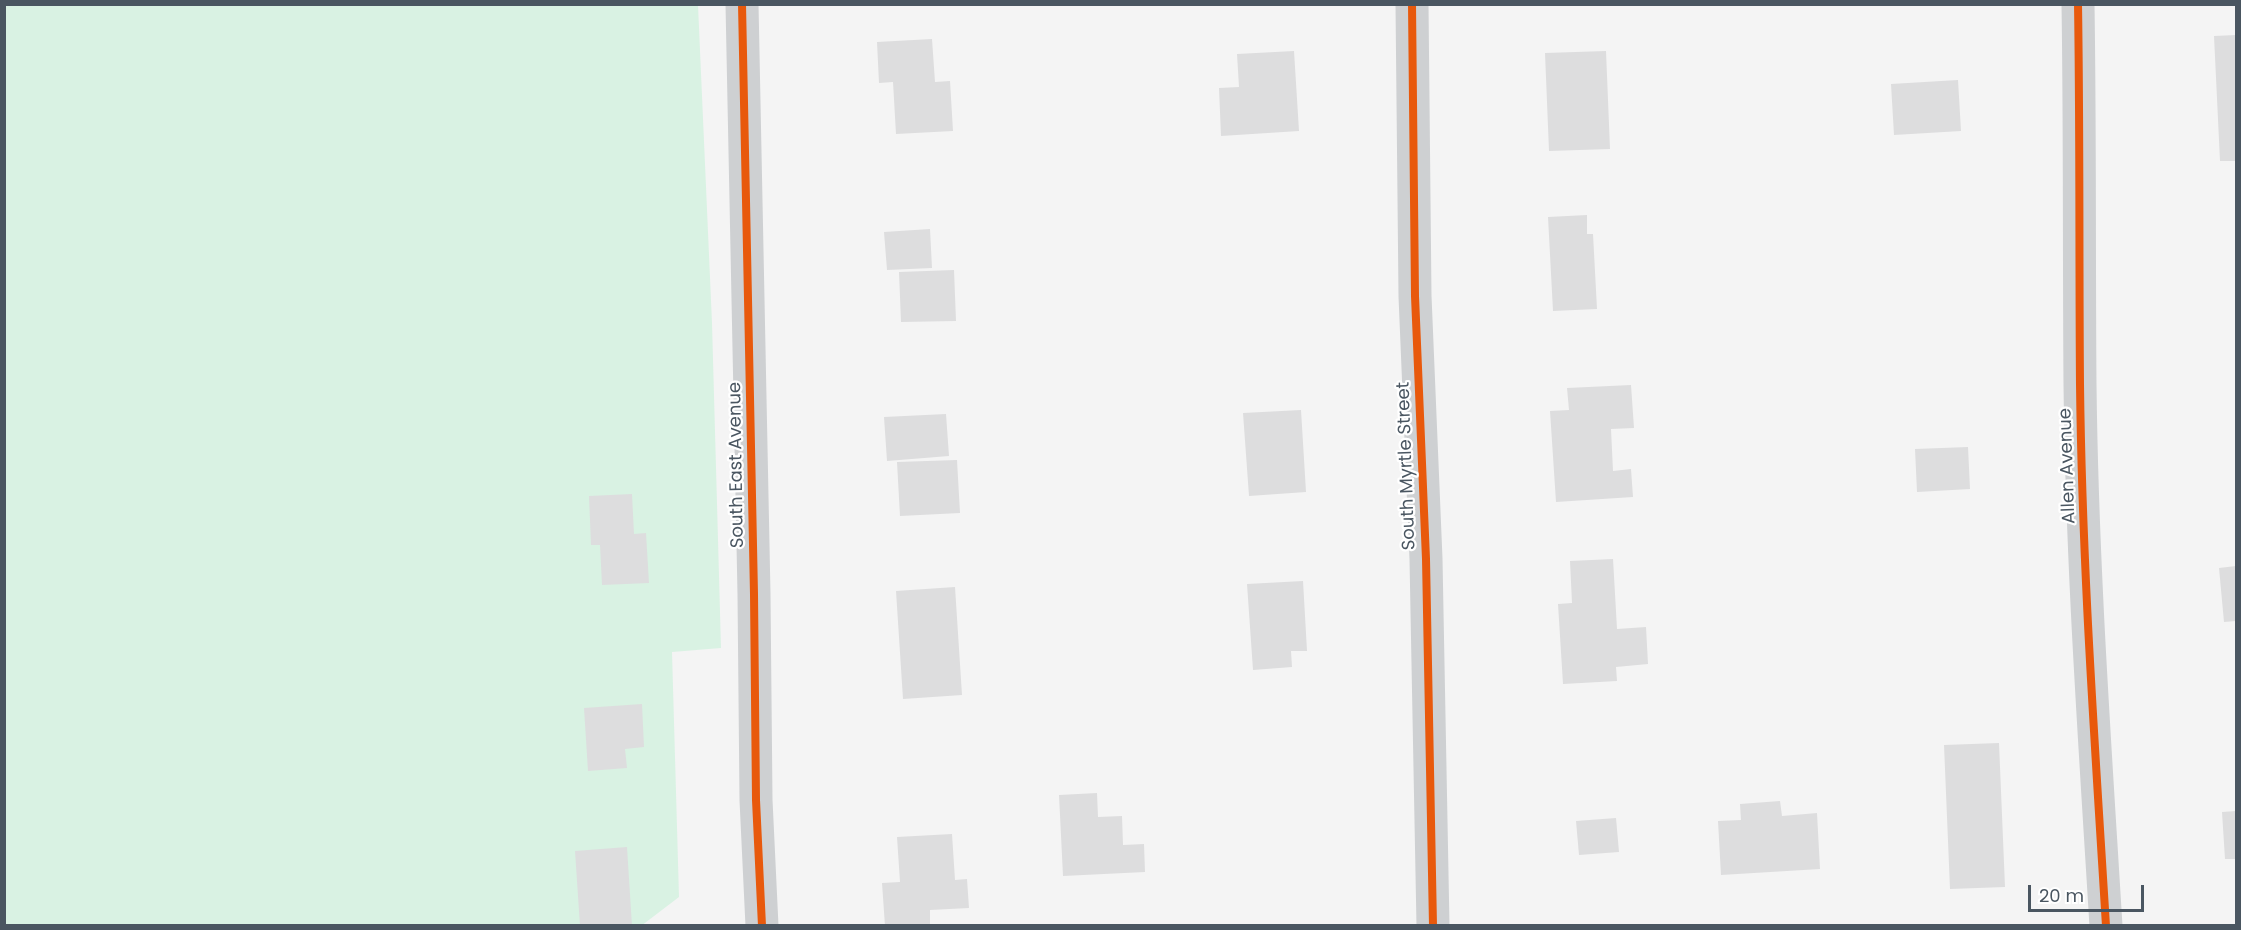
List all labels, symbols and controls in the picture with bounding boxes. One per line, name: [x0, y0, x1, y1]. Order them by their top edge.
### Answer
street label: South Myrtle Street: [1393, 381, 1421, 551]
street label: South East Avenue: [725, 382, 749, 548]
street label: Allen Avenue: [2055, 408, 2081, 524]
scale bar: [2031, 873, 2146, 911]
text: 20 m: [2039, 883, 2084, 908]

